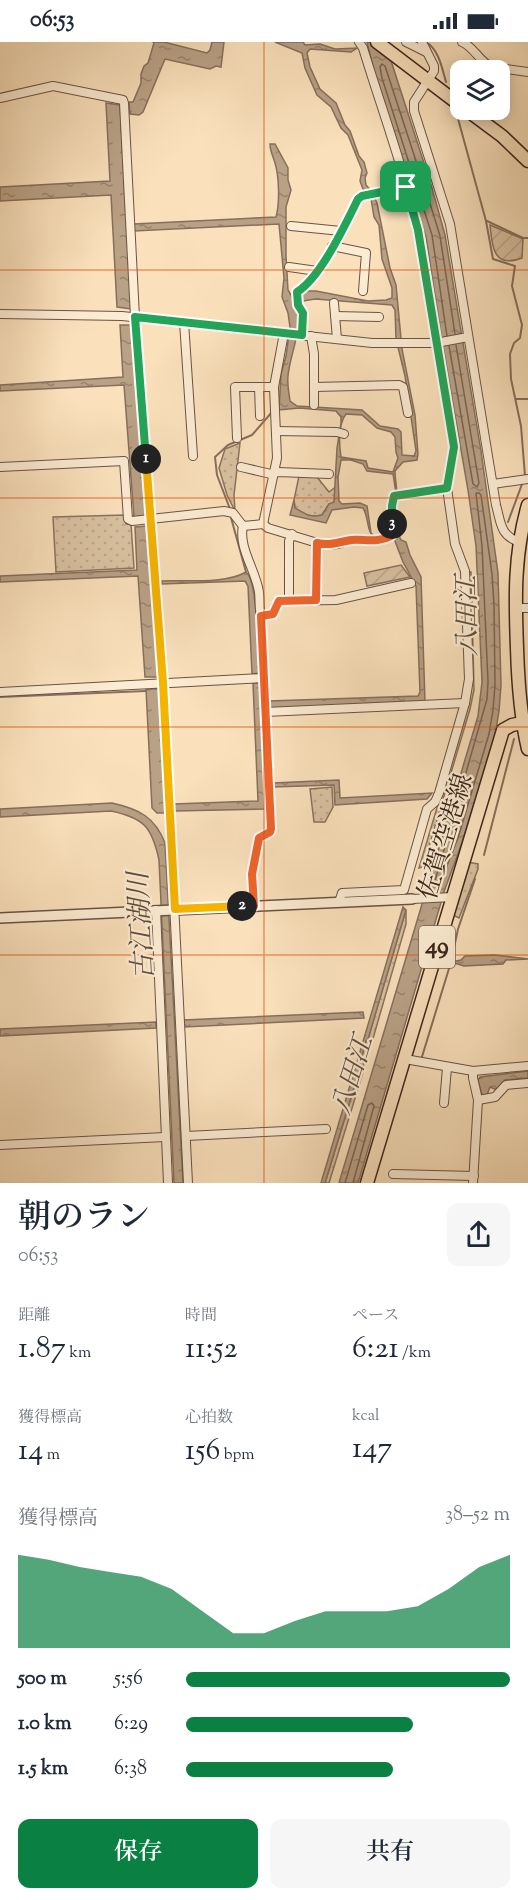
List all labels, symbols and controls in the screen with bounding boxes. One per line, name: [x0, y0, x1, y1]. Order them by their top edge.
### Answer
text: 06:53: [30, 5, 74, 37]
map controls: [450, 60, 510, 120]
button: layers: [450, 60, 510, 120]
pin: [380, 161, 431, 212]
icon: arrive: [389, 170, 422, 203]
pin: 1: [131, 444, 161, 474]
text: 1: [143, 447, 149, 470]
pin: 3: [377, 509, 407, 539]
text: 3: [389, 512, 395, 535]
water label: 八田江: [449, 571, 489, 657]
street label: 佐賀空港線: [410, 769, 484, 905]
water label: 古江湖川: [121, 868, 165, 981]
pin: 2: [227, 891, 257, 921]
text: 2: [238, 894, 246, 917]
road number: 49: [419, 926, 455, 968]
water label: 八田江: [324, 1028, 386, 1120]
text: 朝のラン: [18, 1195, 150, 1243]
button: share: [447, 1203, 510, 1266]
text: 06:53: [18, 1242, 58, 1271]
text: 距離: [18, 1305, 50, 1328]
text: 時間: [185, 1305, 217, 1328]
text: ペース: [352, 1305, 399, 1328]
text: 1.87: [18, 1328, 66, 1371]
text: 11:52: [185, 1328, 238, 1371]
text: 6:21: [352, 1328, 399, 1371]
text: km: [66, 1342, 91, 1365]
text: /km: [399, 1342, 431, 1365]
text: kcal: [352, 1405, 380, 1428]
text: 獲得標高: [18, 1407, 82, 1430]
text: 心拍数: [185, 1407, 233, 1430]
text: 147: [352, 1428, 392, 1471]
text: 14: [18, 1430, 43, 1473]
text: 156: [185, 1430, 220, 1473]
text: m: [43, 1444, 60, 1467]
text: bpm: [220, 1444, 255, 1467]
text: 38–52 m: [445, 1501, 510, 1530]
text: 獲得標高: [18, 1505, 98, 1534]
text: 500 m: [18, 1665, 67, 1694]
text: 5:56: [114, 1665, 143, 1694]
text: 1.0 km: [18, 1710, 72, 1739]
text: 6:29: [114, 1710, 148, 1739]
text: 1.5 km: [18, 1755, 68, 1784]
text: 6:38: [114, 1755, 147, 1784]
button: 保存: [18, 1819, 258, 1888]
button: 共有: [270, 1819, 510, 1888]

